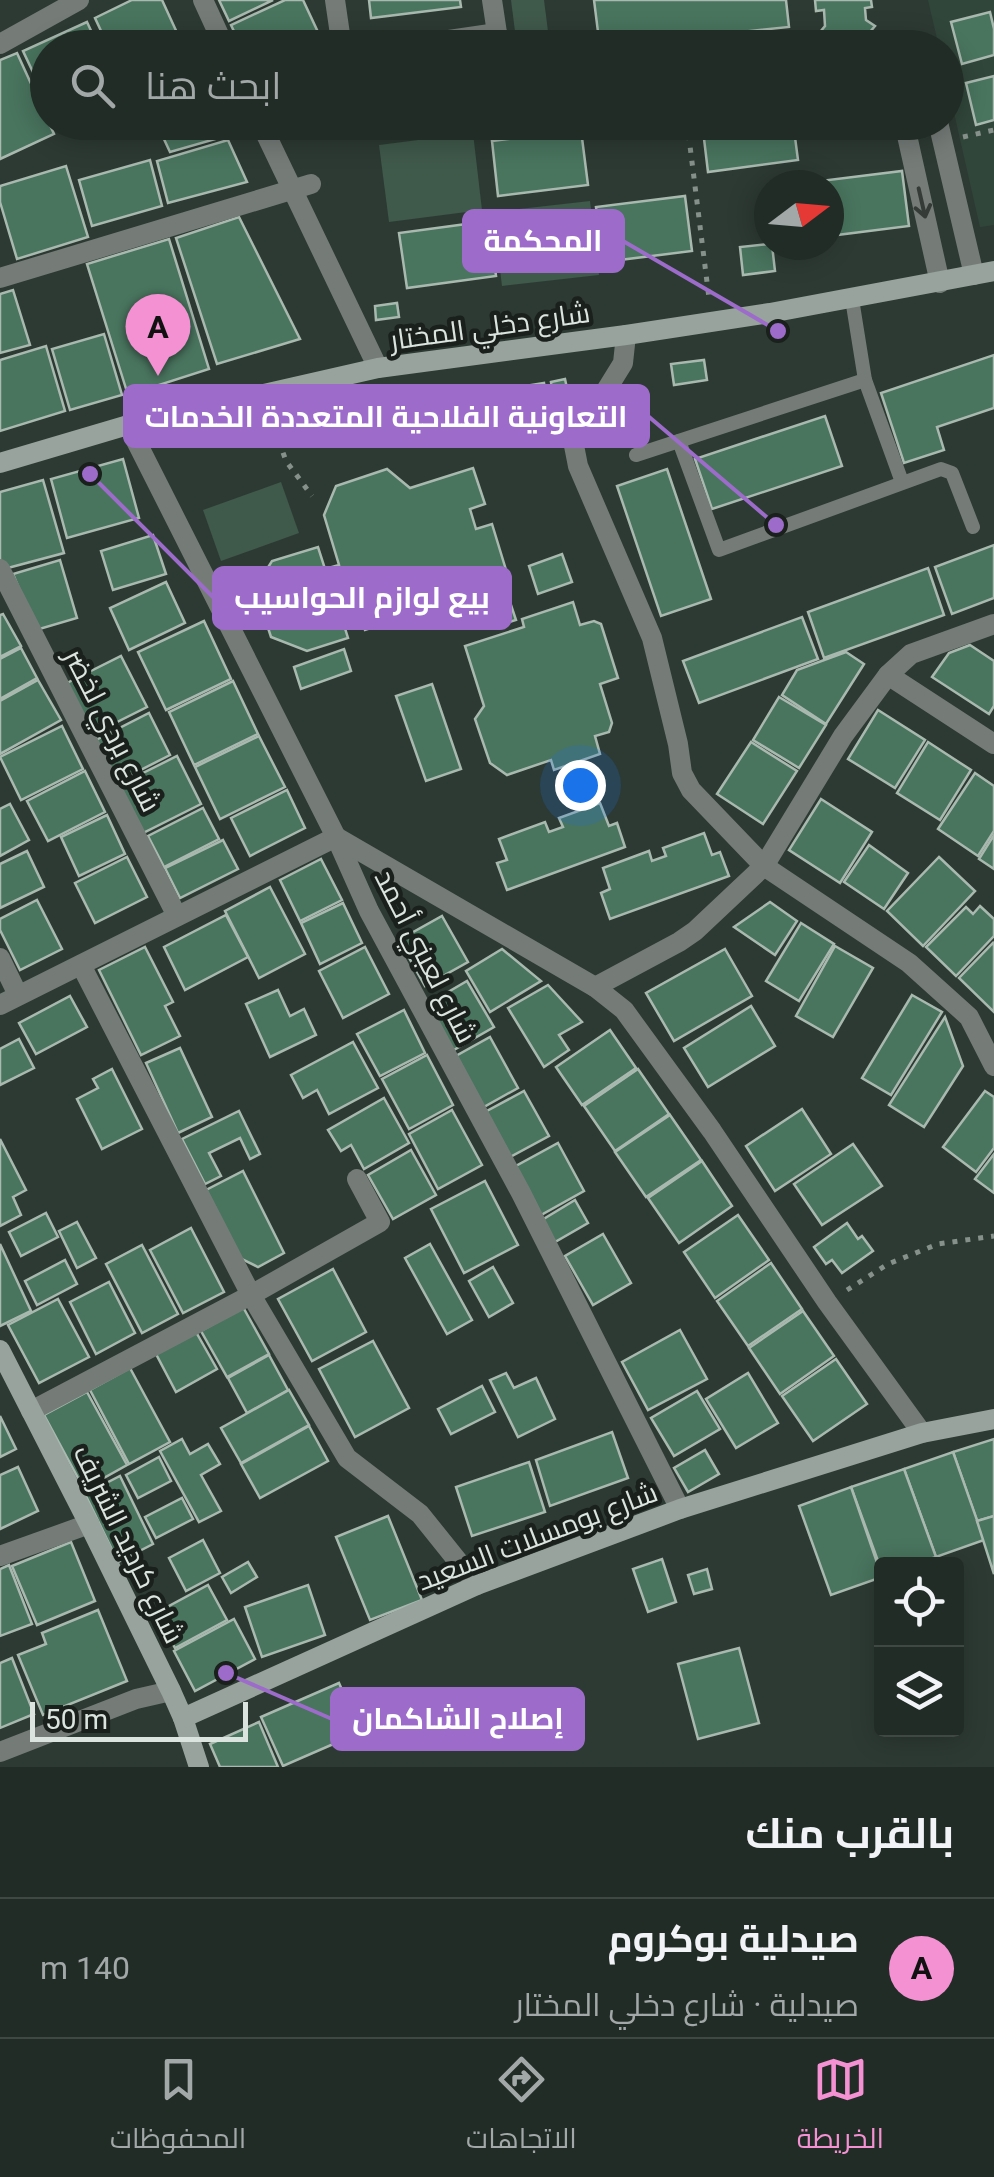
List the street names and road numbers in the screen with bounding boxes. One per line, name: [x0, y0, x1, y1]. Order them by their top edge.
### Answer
street label: شارع دخلي المختار: [386, 296, 593, 362]
street label: شارع بردي لخضر: [52, 641, 168, 820]
street label: شارع لعبني أحمد: [363, 864, 484, 1051]
street label: شارع كرديد الشريف: [64, 1440, 191, 1650]
street label: شارع بومسلات السعيد: [412, 1475, 663, 1599]

